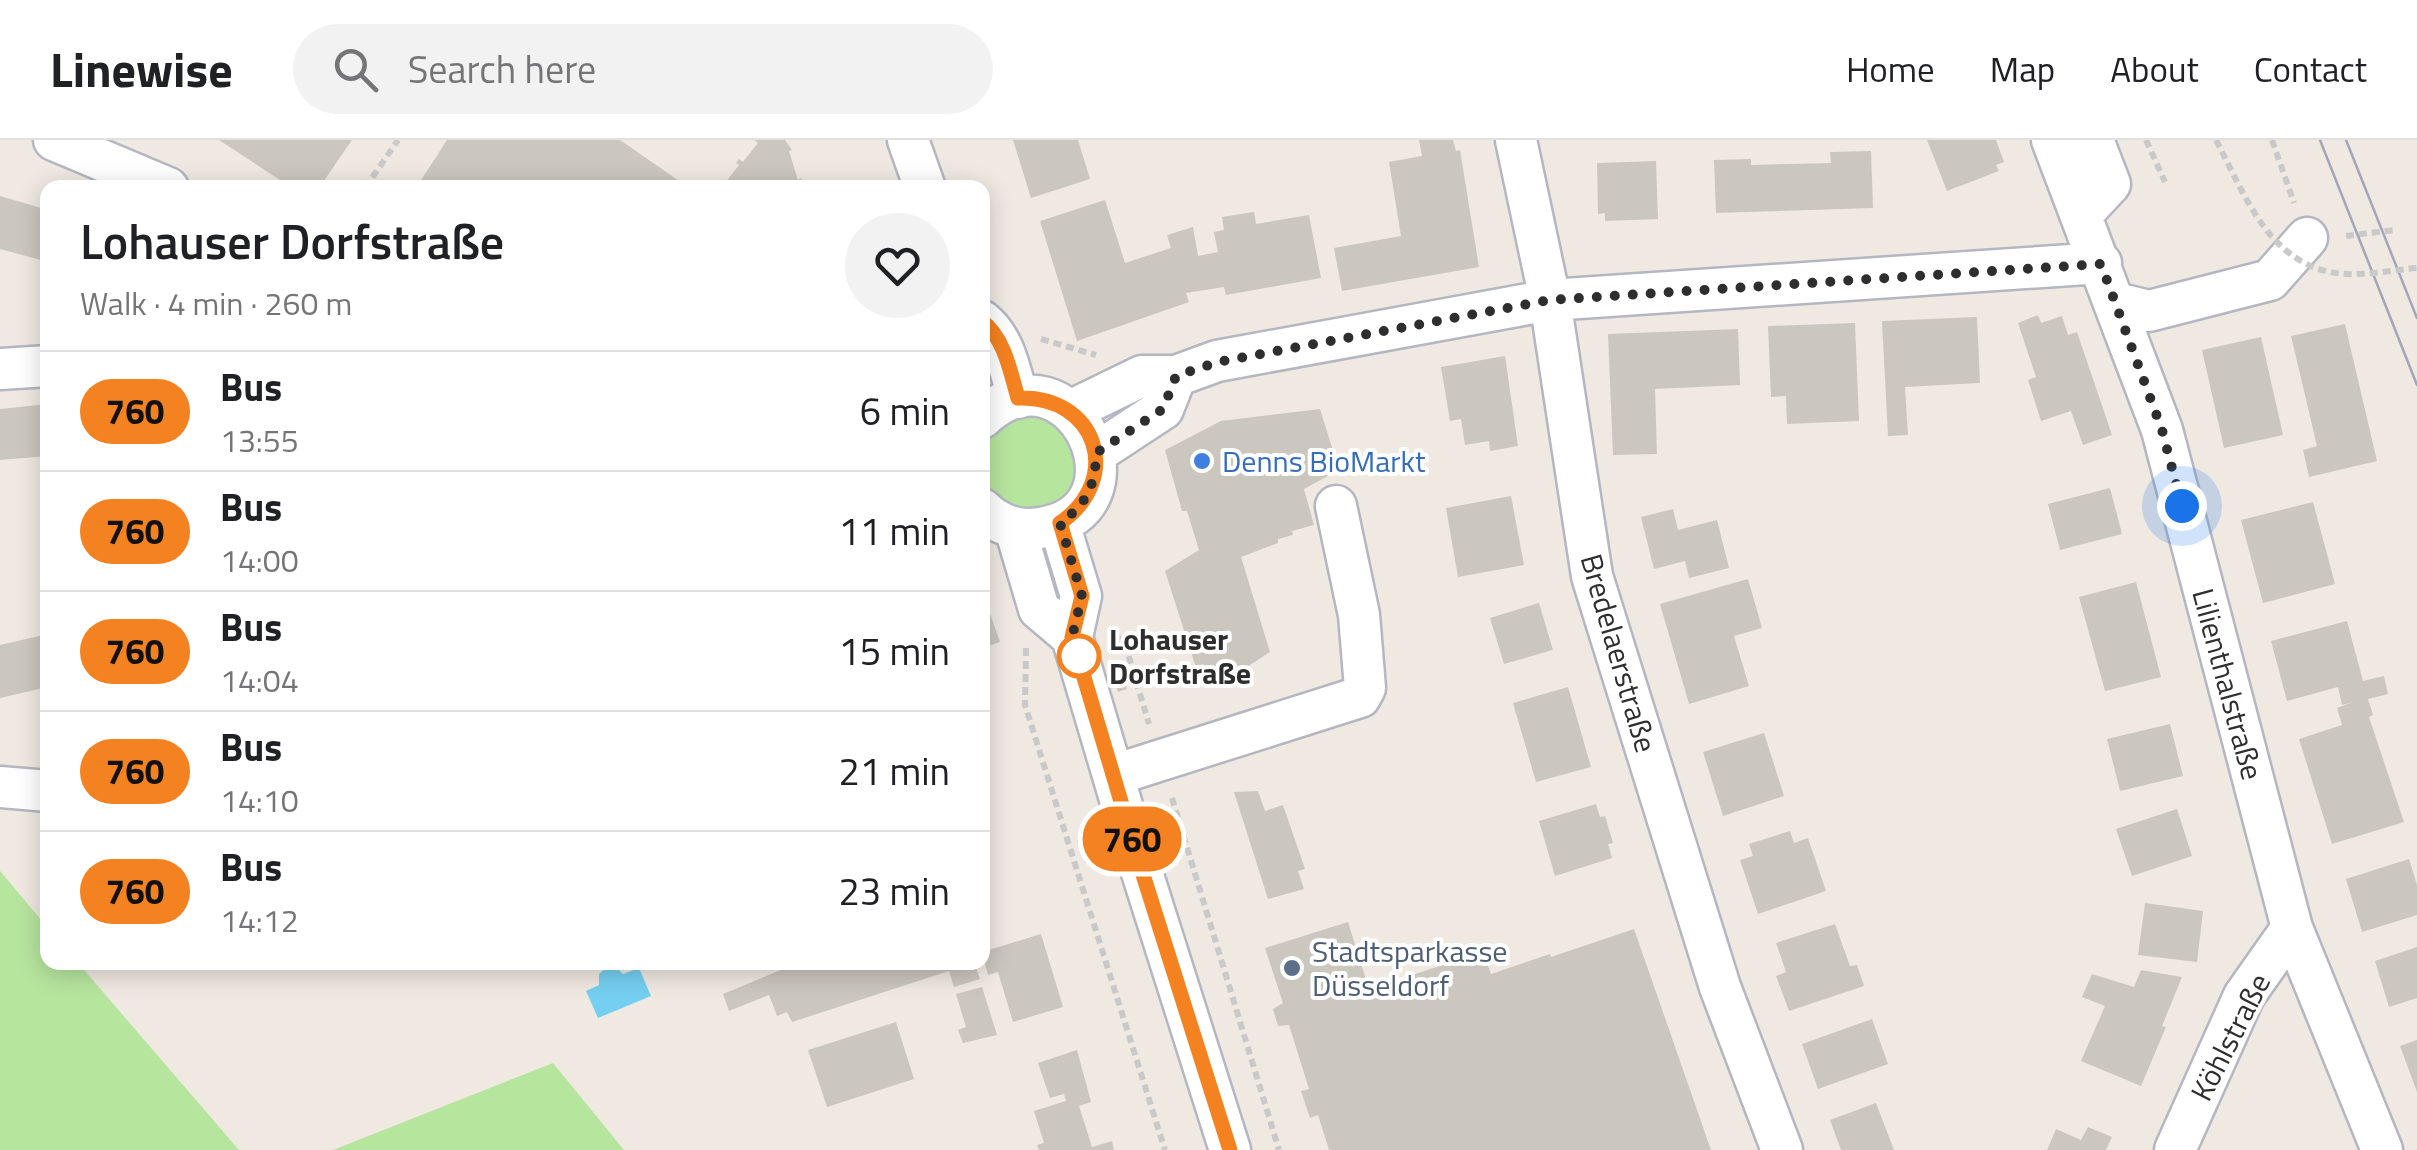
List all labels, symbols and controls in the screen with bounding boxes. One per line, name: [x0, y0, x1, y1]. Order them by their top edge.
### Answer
search box: [293, 24, 993, 114]
text: Linewise: [50, 33, 233, 106]
text: Search here: [408, 40, 596, 98]
icon: search: [328, 42, 383, 97]
text: Home: [1846, 42, 1935, 96]
text: Map: [1990, 42, 2055, 96]
text: About: [2110, 42, 2199, 96]
text: Contact: [2254, 42, 2367, 96]
text: Lohauser Dorfstraße: [80, 205, 504, 278]
button: heart: [845, 213, 950, 318]
text: Walk · 4 min · 260 m: [80, 279, 352, 327]
text: Bus: [220, 358, 282, 416]
text: 6 min: [860, 382, 950, 440]
text: 760: [106, 384, 164, 438]
text: 13:55: [220, 416, 299, 464]
place label: Denns BioMarkt: [1222, 438, 1426, 484]
marker: Denns BioMarkt: [1191, 450, 1213, 472]
text: Bus: [220, 478, 282, 536]
your location: [2157, 481, 2207, 531]
text: 11 min: [839, 502, 950, 560]
text: 760: [106, 504, 164, 558]
text: 14:00: [220, 536, 299, 584]
street label: Bredelaerstraße: [1569, 548, 1669, 758]
street label: Lilienthalstraße: [2180, 583, 2276, 785]
text: Bus: [220, 598, 282, 656]
place label: Lohauser Dorfstraße: [1109, 616, 1251, 696]
text: 15 min: [839, 622, 950, 680]
text: 760: [106, 624, 164, 678]
marker: Lohauser Dorfstraße: [1058, 635, 1100, 677]
text: 14:04: [220, 656, 299, 704]
text: Bus: [220, 718, 282, 776]
text: 21 min: [839, 742, 950, 800]
text: 760: [106, 744, 164, 798]
text: 14:10: [220, 776, 299, 824]
line badge: 760: [1074, 806, 1190, 872]
text: 760: [1103, 812, 1161, 866]
text: Bus: [220, 838, 282, 896]
text: 23 min: [839, 862, 950, 920]
text: 760: [106, 864, 164, 918]
text: 14:12: [220, 896, 299, 944]
place label: Stadtsparkasse Düsseldorf: [1312, 928, 1507, 1008]
marker: Stadtsparkasse Düsseldorf: [1281, 957, 1303, 979]
street label: Köhlstraße: [2178, 965, 2282, 1109]

